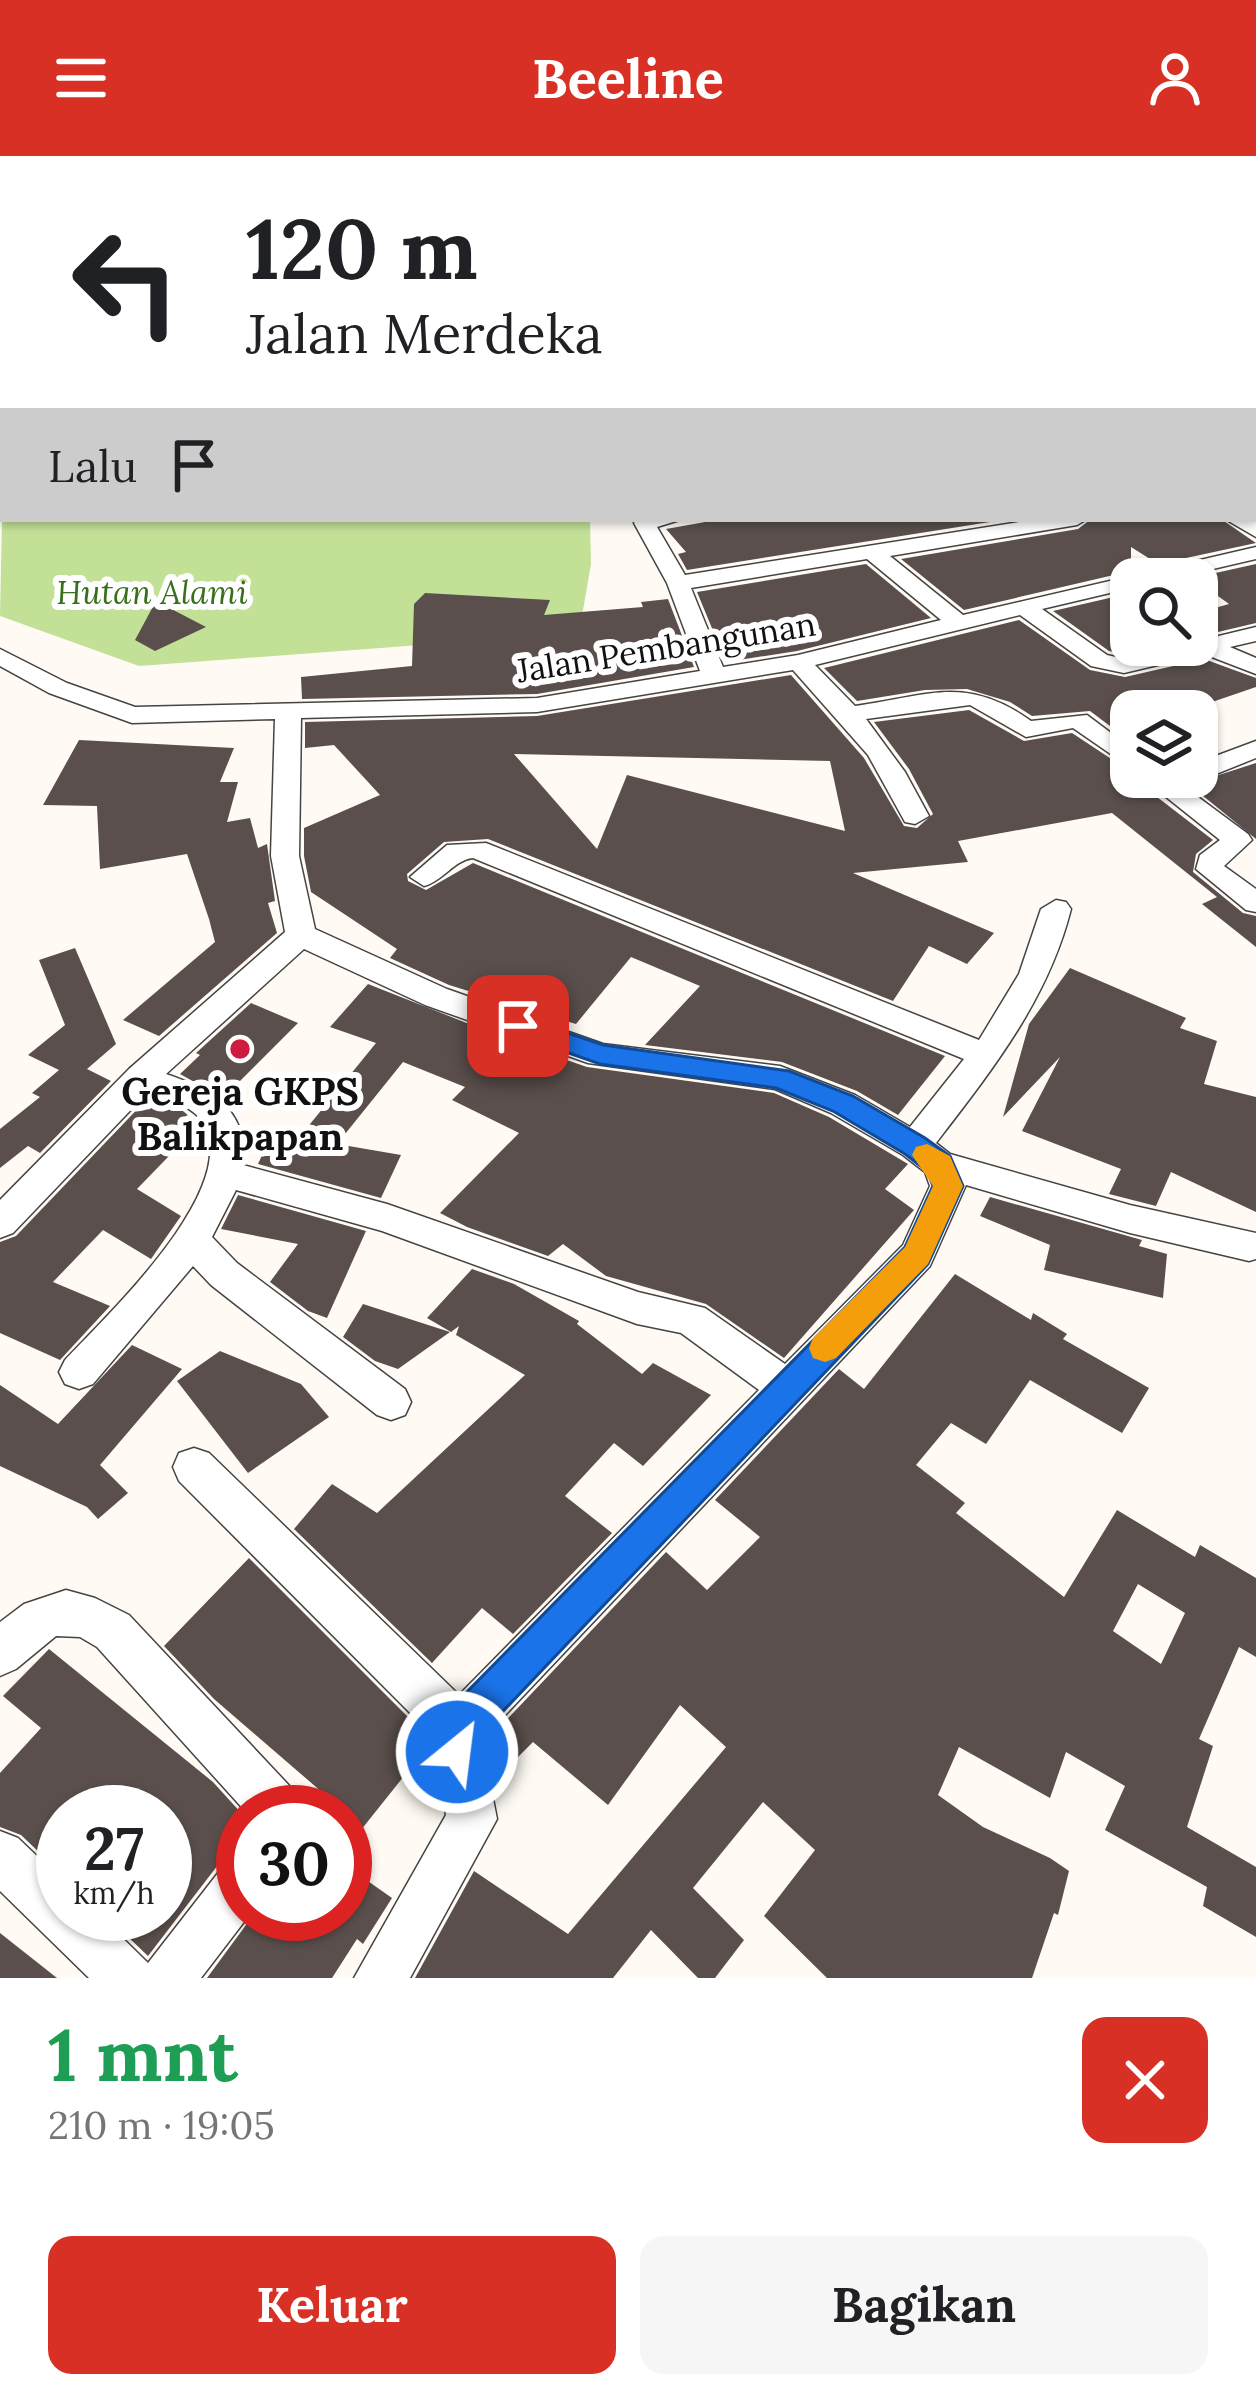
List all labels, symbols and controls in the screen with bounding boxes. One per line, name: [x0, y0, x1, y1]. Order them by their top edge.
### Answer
text: Beeline: [532, 44, 724, 113]
icon: menu: [48, 45, 114, 111]
icon: person: [1142, 45, 1208, 111]
text: 120 m: [246, 194, 478, 302]
icon: left: [48, 204, 204, 360]
text: Jalan Merdeka: [246, 299, 603, 368]
icon: arrive: [161, 432, 227, 498]
text: Lalu: [48, 437, 137, 494]
map controls: [1110, 558, 1218, 798]
button: search: [1110, 558, 1218, 666]
park label: Hutan Alami: [56, 571, 248, 613]
street label: Jalan Pembangunan: [513, 603, 818, 692]
button: layers: [1110, 690, 1218, 798]
pin: [467, 975, 569, 1077]
icon: arrive: [485, 993, 551, 1059]
marker: Gereja GKPS Balikpapan: [227, 1036, 253, 1062]
place label: Gereja GKPS Balikpapan: [121, 1066, 359, 1161]
position arrow: [394, 1689, 520, 1815]
speed limit sign: 30: [216, 1785, 372, 1941]
text: 27: [84, 1810, 144, 1886]
text: km/h: [73, 1874, 155, 1912]
text: 1 mnt: [48, 2009, 238, 2101]
button: close: [1082, 2017, 1208, 2143]
text: 210 m · 19:05: [48, 2100, 275, 2150]
button: Keluar: [48, 2236, 616, 2374]
button: Bagikan: [640, 2236, 1208, 2374]

